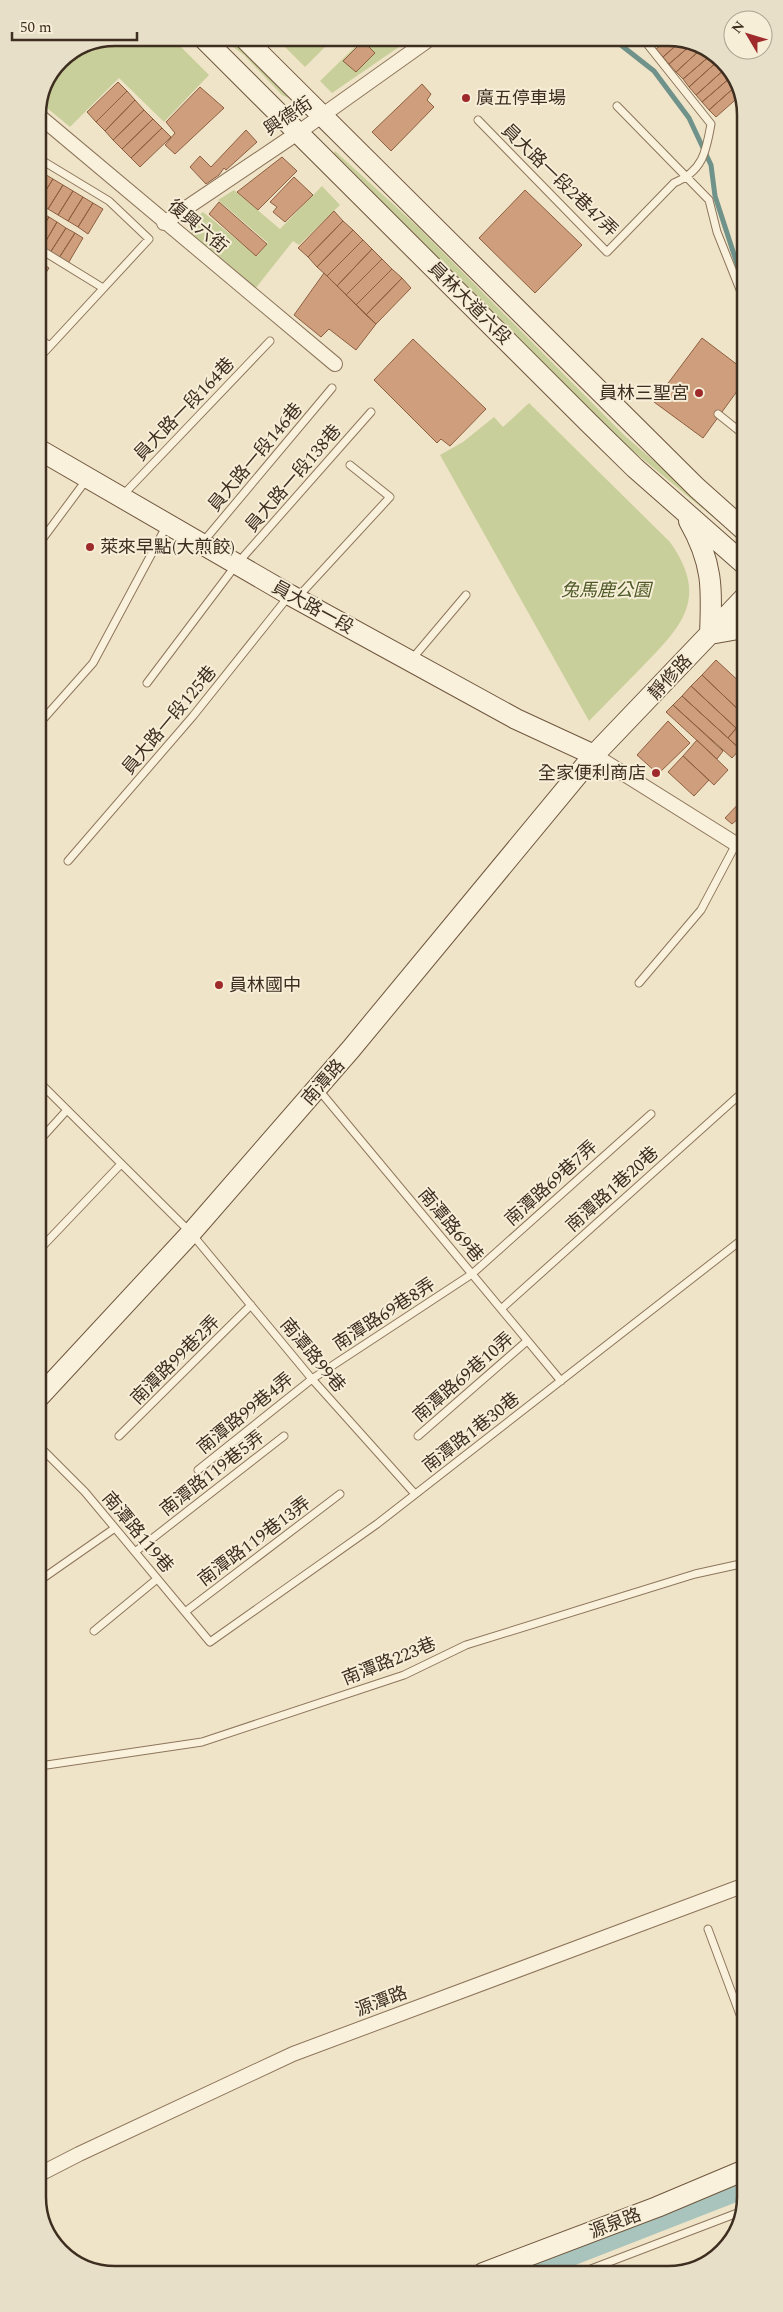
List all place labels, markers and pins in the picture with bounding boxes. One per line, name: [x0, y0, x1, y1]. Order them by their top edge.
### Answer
place label: 廣五停車場: [476, 85, 566, 112]
marker: 廣五停車場: [460, 92, 472, 104]
place label: 員林三聖宮: [599, 380, 689, 407]
marker: 員林三聖宮: [693, 387, 705, 399]
place label: 萊來早點(大煎餃): [100, 534, 235, 561]
marker: 萊來早點(大煎餃): [84, 541, 96, 553]
place label: 全家便利商店: [538, 760, 646, 787]
marker: 全家便利商店: [650, 767, 662, 779]
place label: 員林國中: [229, 972, 301, 999]
marker: 員林國中: [213, 979, 225, 991]

